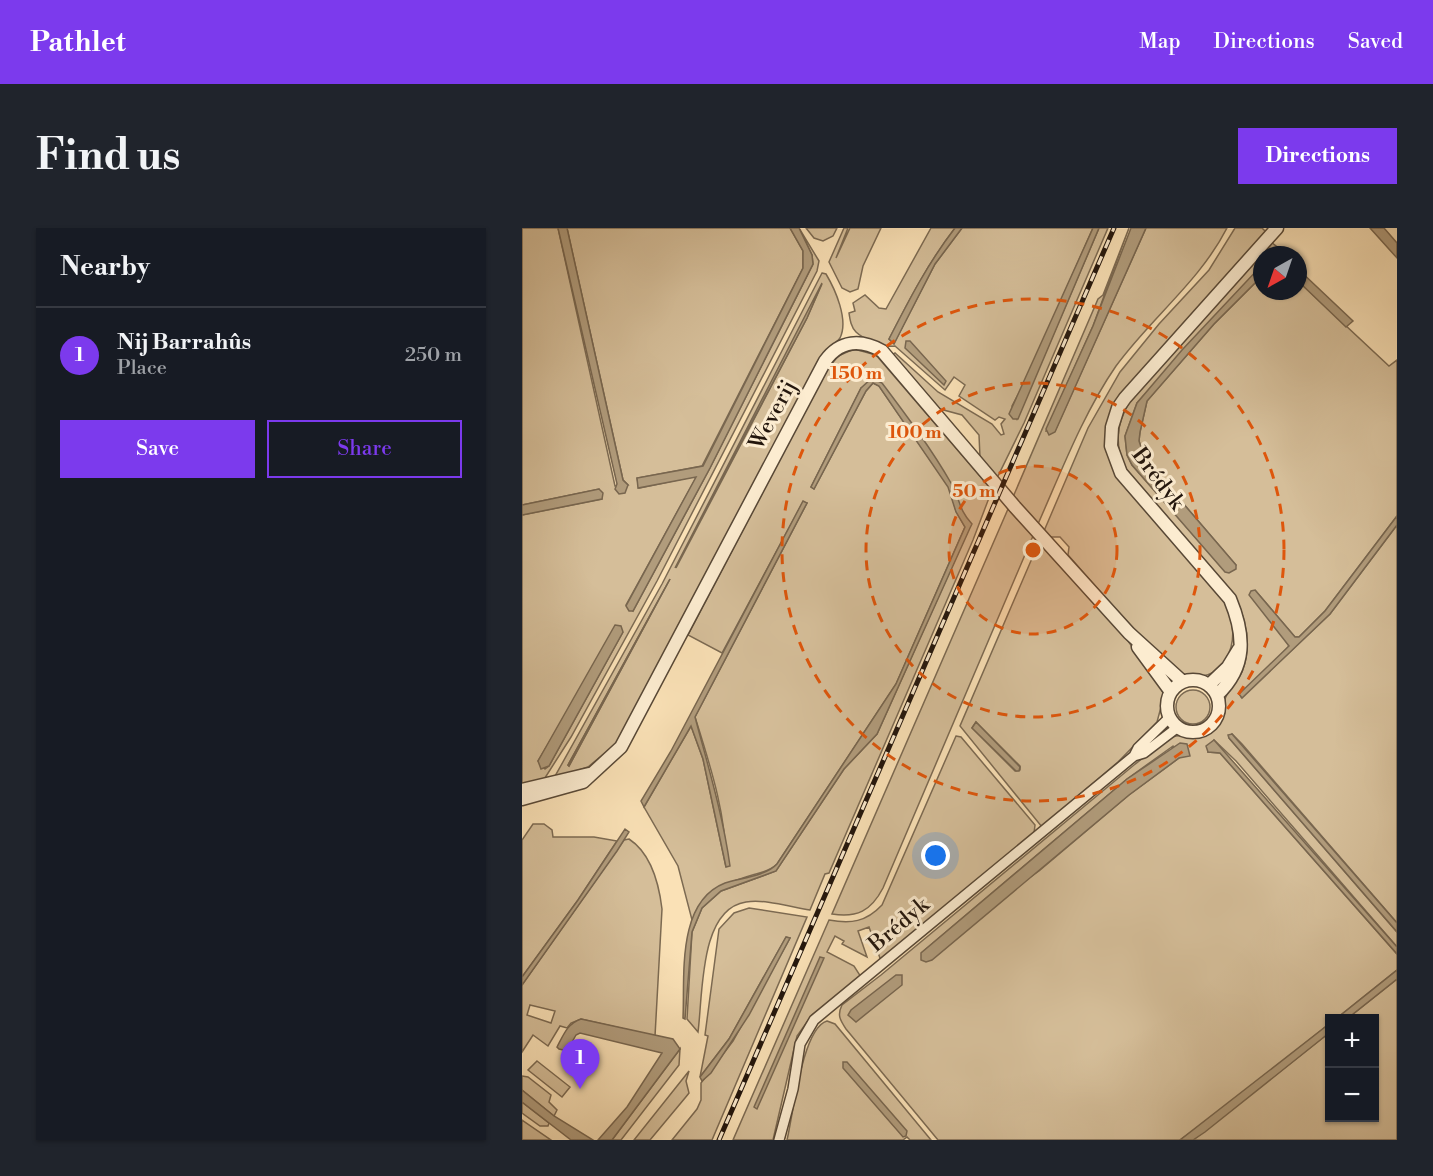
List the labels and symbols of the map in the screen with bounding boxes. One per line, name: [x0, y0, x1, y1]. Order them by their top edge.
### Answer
north arrow: [1253, 246, 1307, 300]
text: 150 m: [830, 362, 883, 385]
street label: Weverij: [743, 375, 803, 455]
text: 100 m: [888, 421, 942, 444]
street label: Brédyk: [1125, 442, 1191, 517]
text: 50 m: [952, 480, 996, 503]
centre of rings: [1023, 540, 1043, 560]
your location: [921, 841, 950, 870]
street label: Brédyk: [862, 891, 936, 959]
pin: 1: [560, 1040, 600, 1089]

